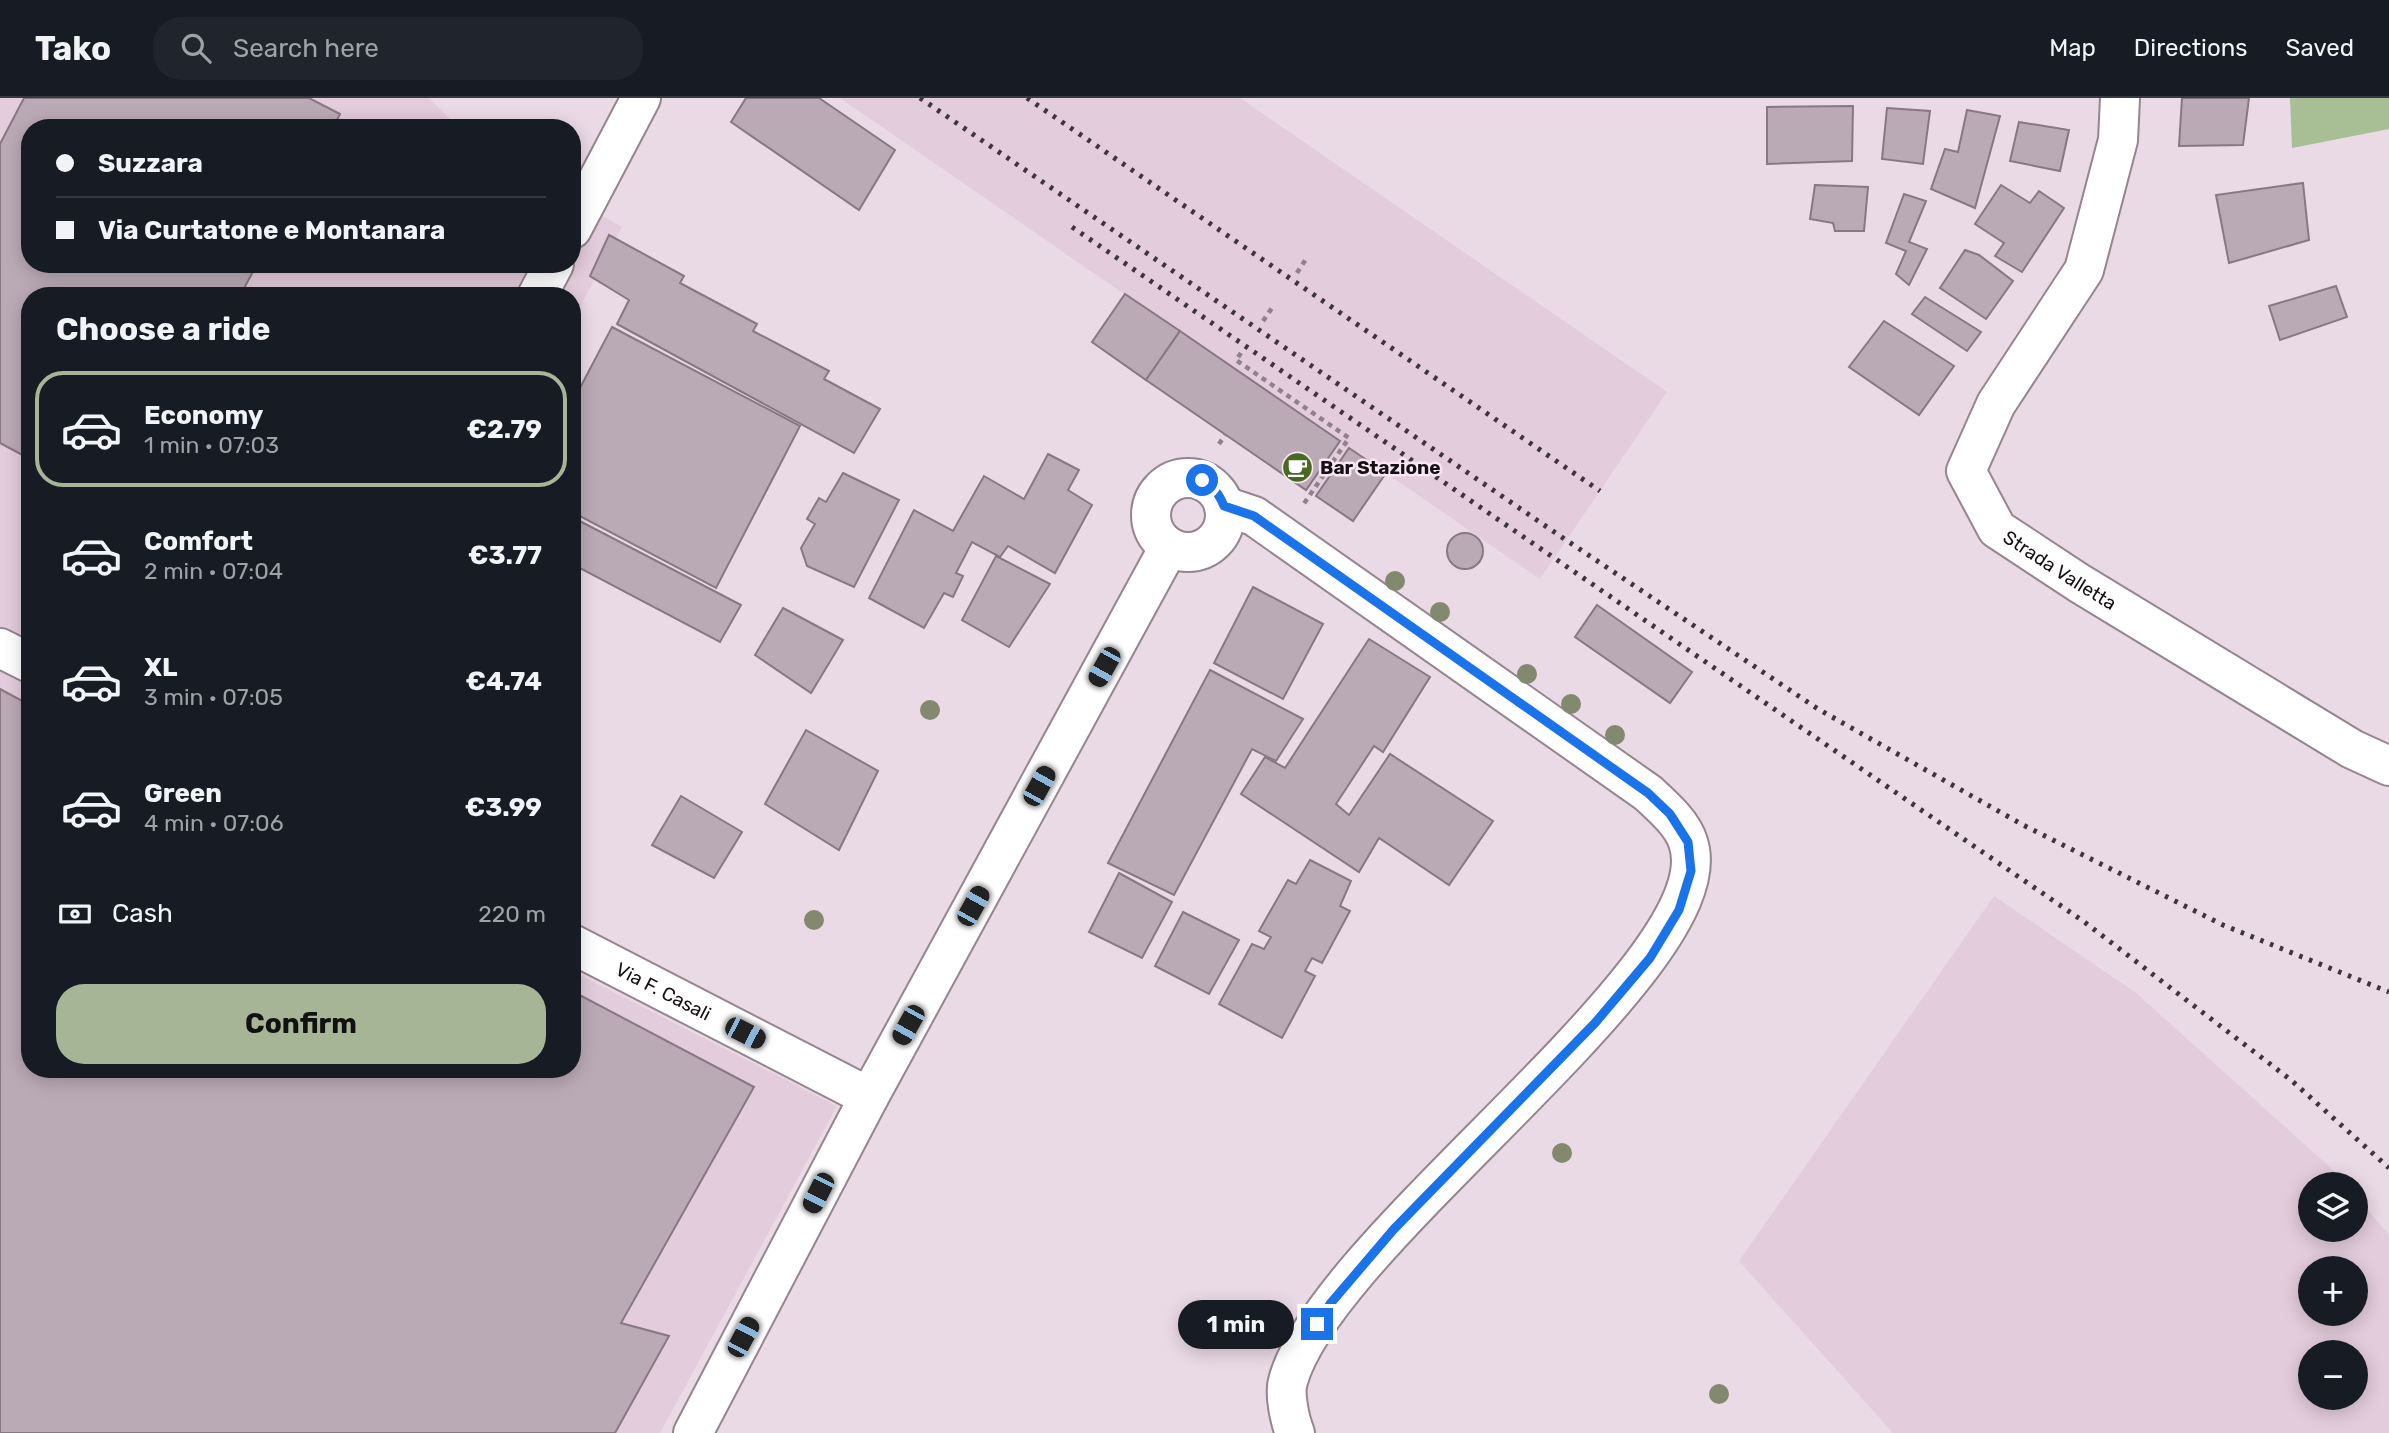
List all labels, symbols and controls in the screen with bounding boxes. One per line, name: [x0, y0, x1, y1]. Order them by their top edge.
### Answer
search box: [153, 17, 643, 80]
text: Tako: [35, 29, 111, 68]
icon: search: [177, 29, 215, 67]
text: Search here: [233, 33, 379, 64]
text: Map: [2049, 34, 2096, 62]
text: Directions: [2134, 34, 2247, 62]
text: Saved: [2285, 34, 2354, 62]
text: Suzzara: [98, 148, 203, 179]
text: Via Curtatone e Montanara: [98, 215, 445, 246]
text: Choose a ride: [56, 310, 270, 348]
icon: car: [60, 398, 123, 461]
text: Economy: [144, 400, 263, 431]
text: €2.79: [467, 414, 542, 445]
text: 1 min · 07:03: [144, 431, 279, 459]
cafe icon: Bar Stazione: [1280, 450, 1314, 484]
place label: Bar Stazione: [1320, 456, 1441, 479]
route start: [1186, 464, 1218, 496]
icon: car: [60, 524, 123, 587]
street label: Strada Valletta: [1999, 525, 2121, 615]
text: Comfort: [144, 526, 253, 557]
text: €3.77: [468, 540, 542, 571]
text: 2 min · 07:04: [144, 557, 283, 585]
car: [1085, 644, 1124, 690]
icon: car: [60, 650, 123, 713]
text: XL: [144, 652, 177, 683]
text: €4.74: [466, 666, 542, 697]
text: 3 min · 07:05: [144, 683, 283, 711]
car: [1020, 763, 1059, 809]
icon: car: [60, 776, 123, 839]
text: Green: [144, 778, 222, 809]
text: €3.99: [465, 792, 542, 823]
text: 4 min · 07:06: [144, 809, 284, 837]
car: [954, 883, 993, 929]
icon: cash: [56, 895, 94, 933]
text: Cash: [112, 898, 173, 929]
text: 220 m: [478, 900, 546, 928]
street label: Via F. Casali: [612, 957, 715, 1025]
button: Confirm: [56, 984, 546, 1064]
car: [889, 1002, 928, 1048]
car: [722, 1014, 769, 1052]
car: [800, 1170, 837, 1216]
map controls: [2298, 1172, 2368, 1410]
button: layers: [2298, 1172, 2368, 1242]
button: +: [2298, 1256, 2368, 1326]
callout: 1 min: [1177, 1300, 1292, 1348]
route end: [1301, 1308, 1333, 1340]
text: 1 min: [1207, 1310, 1265, 1338]
car: [724, 1314, 763, 1360]
button: −: [2298, 1340, 2368, 1410]

